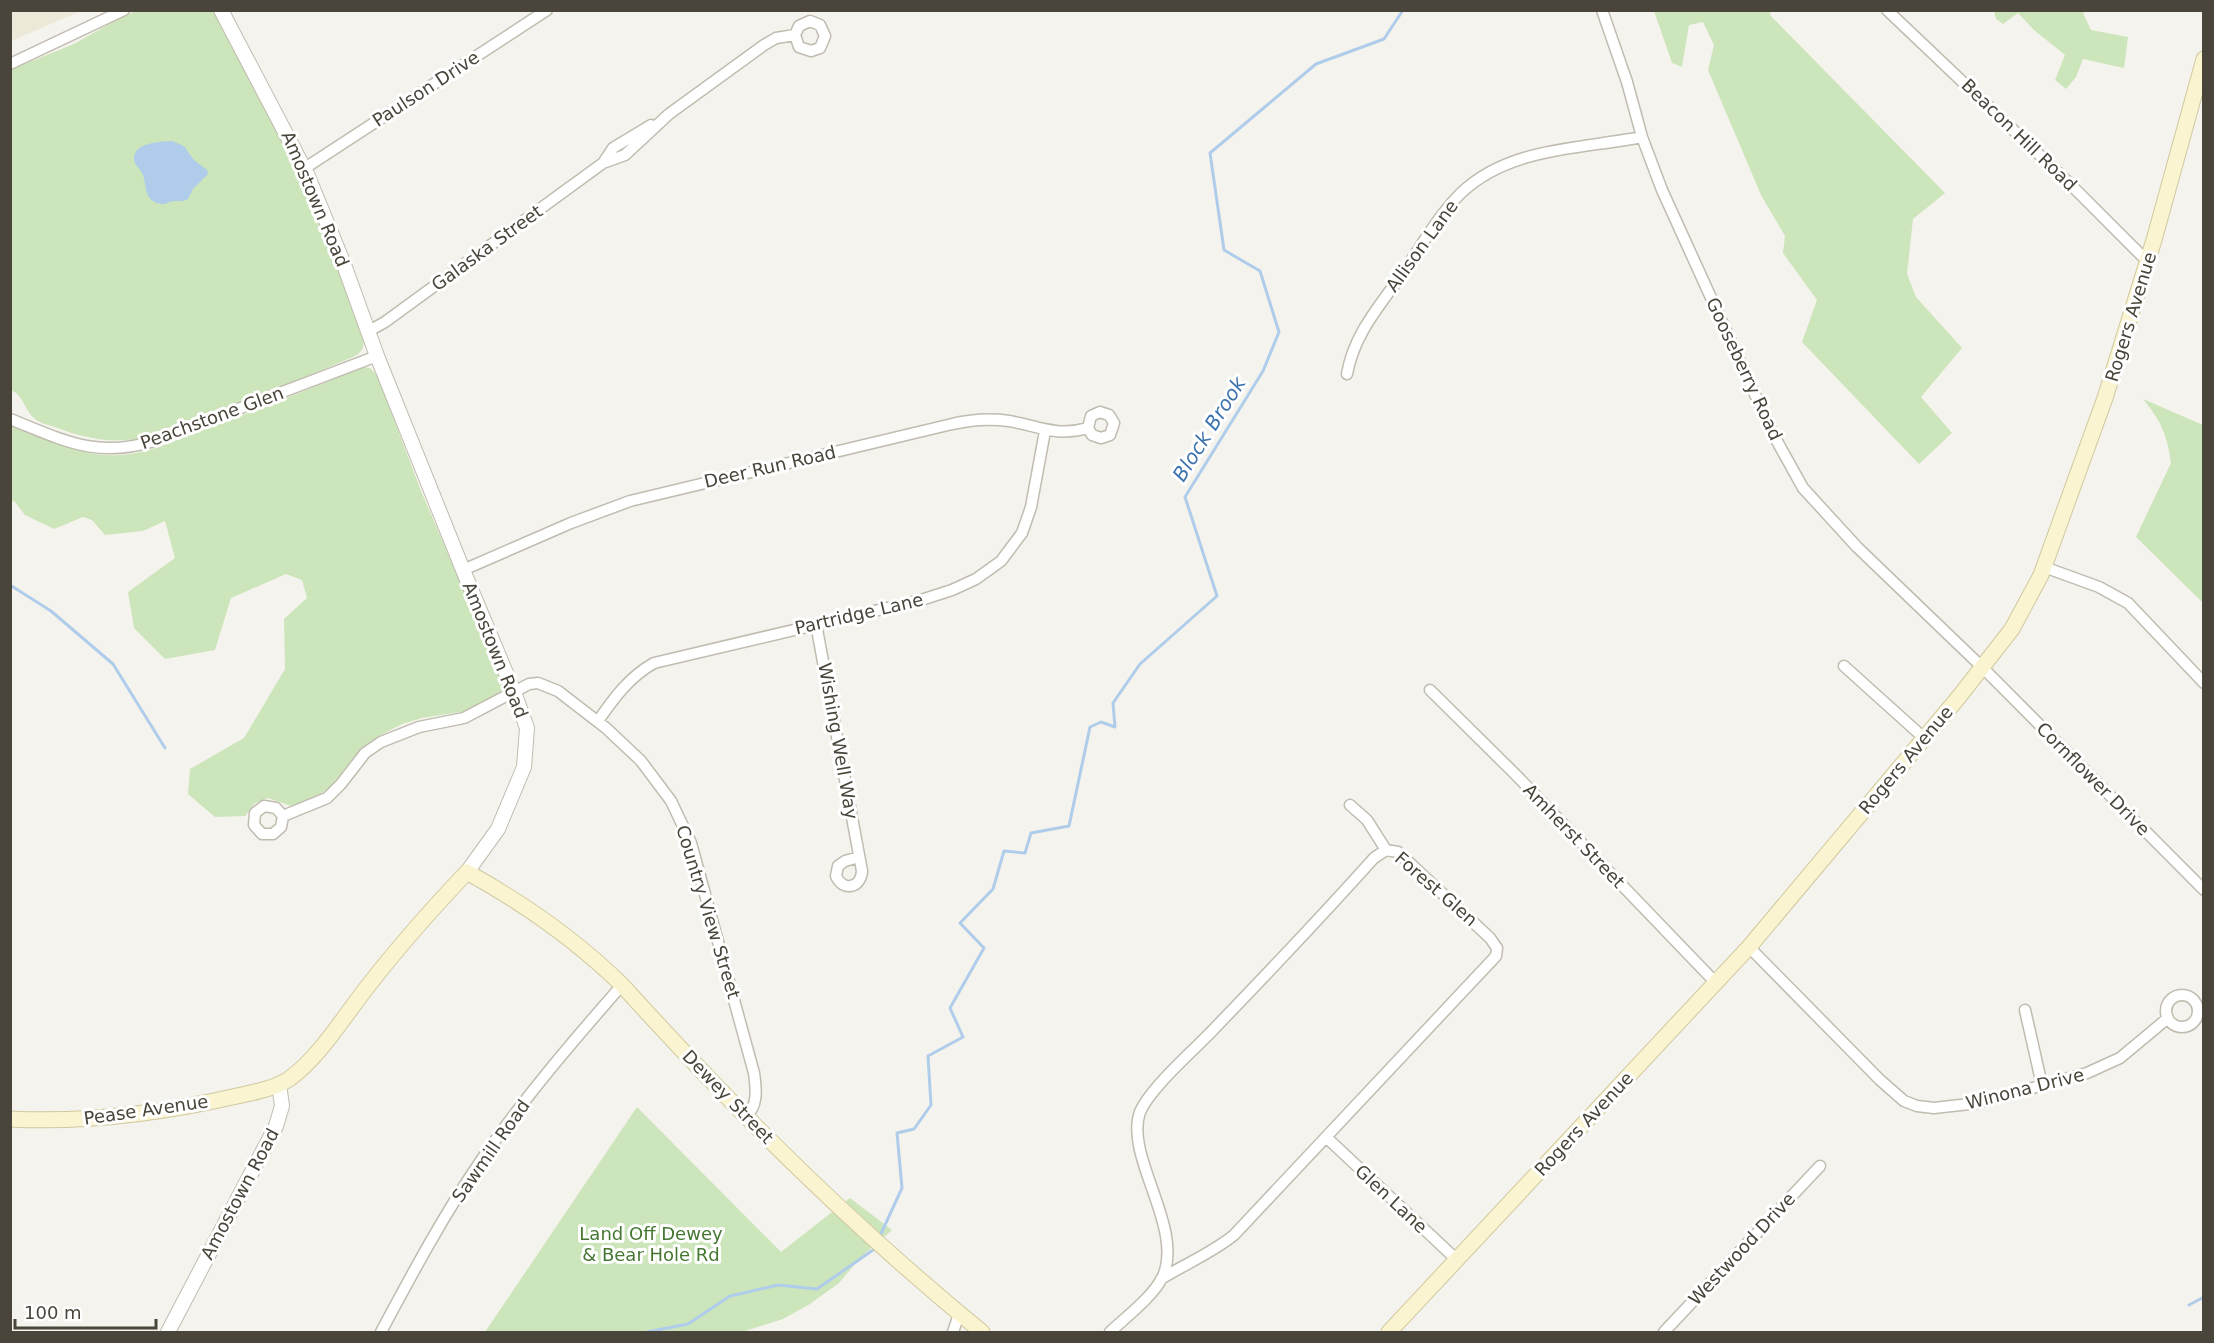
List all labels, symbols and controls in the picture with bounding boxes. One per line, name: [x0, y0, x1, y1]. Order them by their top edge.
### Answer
street label: Paulson Drive: [368, 46, 483, 131]
street label: Beacon Hill Road: [1957, 74, 2081, 195]
street label: Amostown Road: [277, 128, 354, 270]
street label: Allison Lane: [1381, 196, 1462, 296]
street label: Galaska Street: [427, 200, 546, 295]
street label: Rogers Avenue: [2101, 249, 2160, 384]
street label: Gooseberry Road: [1702, 294, 1787, 443]
water label: Block Brook: [1167, 371, 1251, 486]
street label: Peachstone Glen: [137, 382, 286, 453]
street label: Deer Run Road: [702, 441, 838, 492]
street label: Amostown Road: [459, 579, 532, 721]
street label: Partridge Lane: [793, 589, 925, 638]
street label: Wishing Well Way: [814, 661, 863, 821]
street label: Rogers Avenue: [1854, 701, 1957, 818]
street label: Cornflower Drive: [2032, 718, 2154, 840]
street label: Amherst Street: [1519, 779, 1629, 892]
street label: Country View Street: [672, 823, 745, 1001]
street label: Forest Glen: [1391, 847, 1482, 930]
street label: Dewey Street: [678, 1046, 778, 1148]
street label: Winona Drive: [1964, 1064, 2086, 1113]
street label: Rogers Avenue: [1530, 1067, 1637, 1180]
street label: Pease Avenue: [82, 1090, 209, 1129]
street label: Sawmill Road: [447, 1095, 534, 1206]
street label: Amostown Road: [196, 1125, 283, 1263]
street label: Glen Lane: [1351, 1160, 1432, 1237]
street label: Westwood Drive: [1684, 1188, 1799, 1309]
park label: Land Off Dewey & Bear Hole Rd: [579, 1223, 723, 1265]
scale bar: [15, 1292, 156, 1330]
text: 100 m: [24, 1302, 82, 1323]

